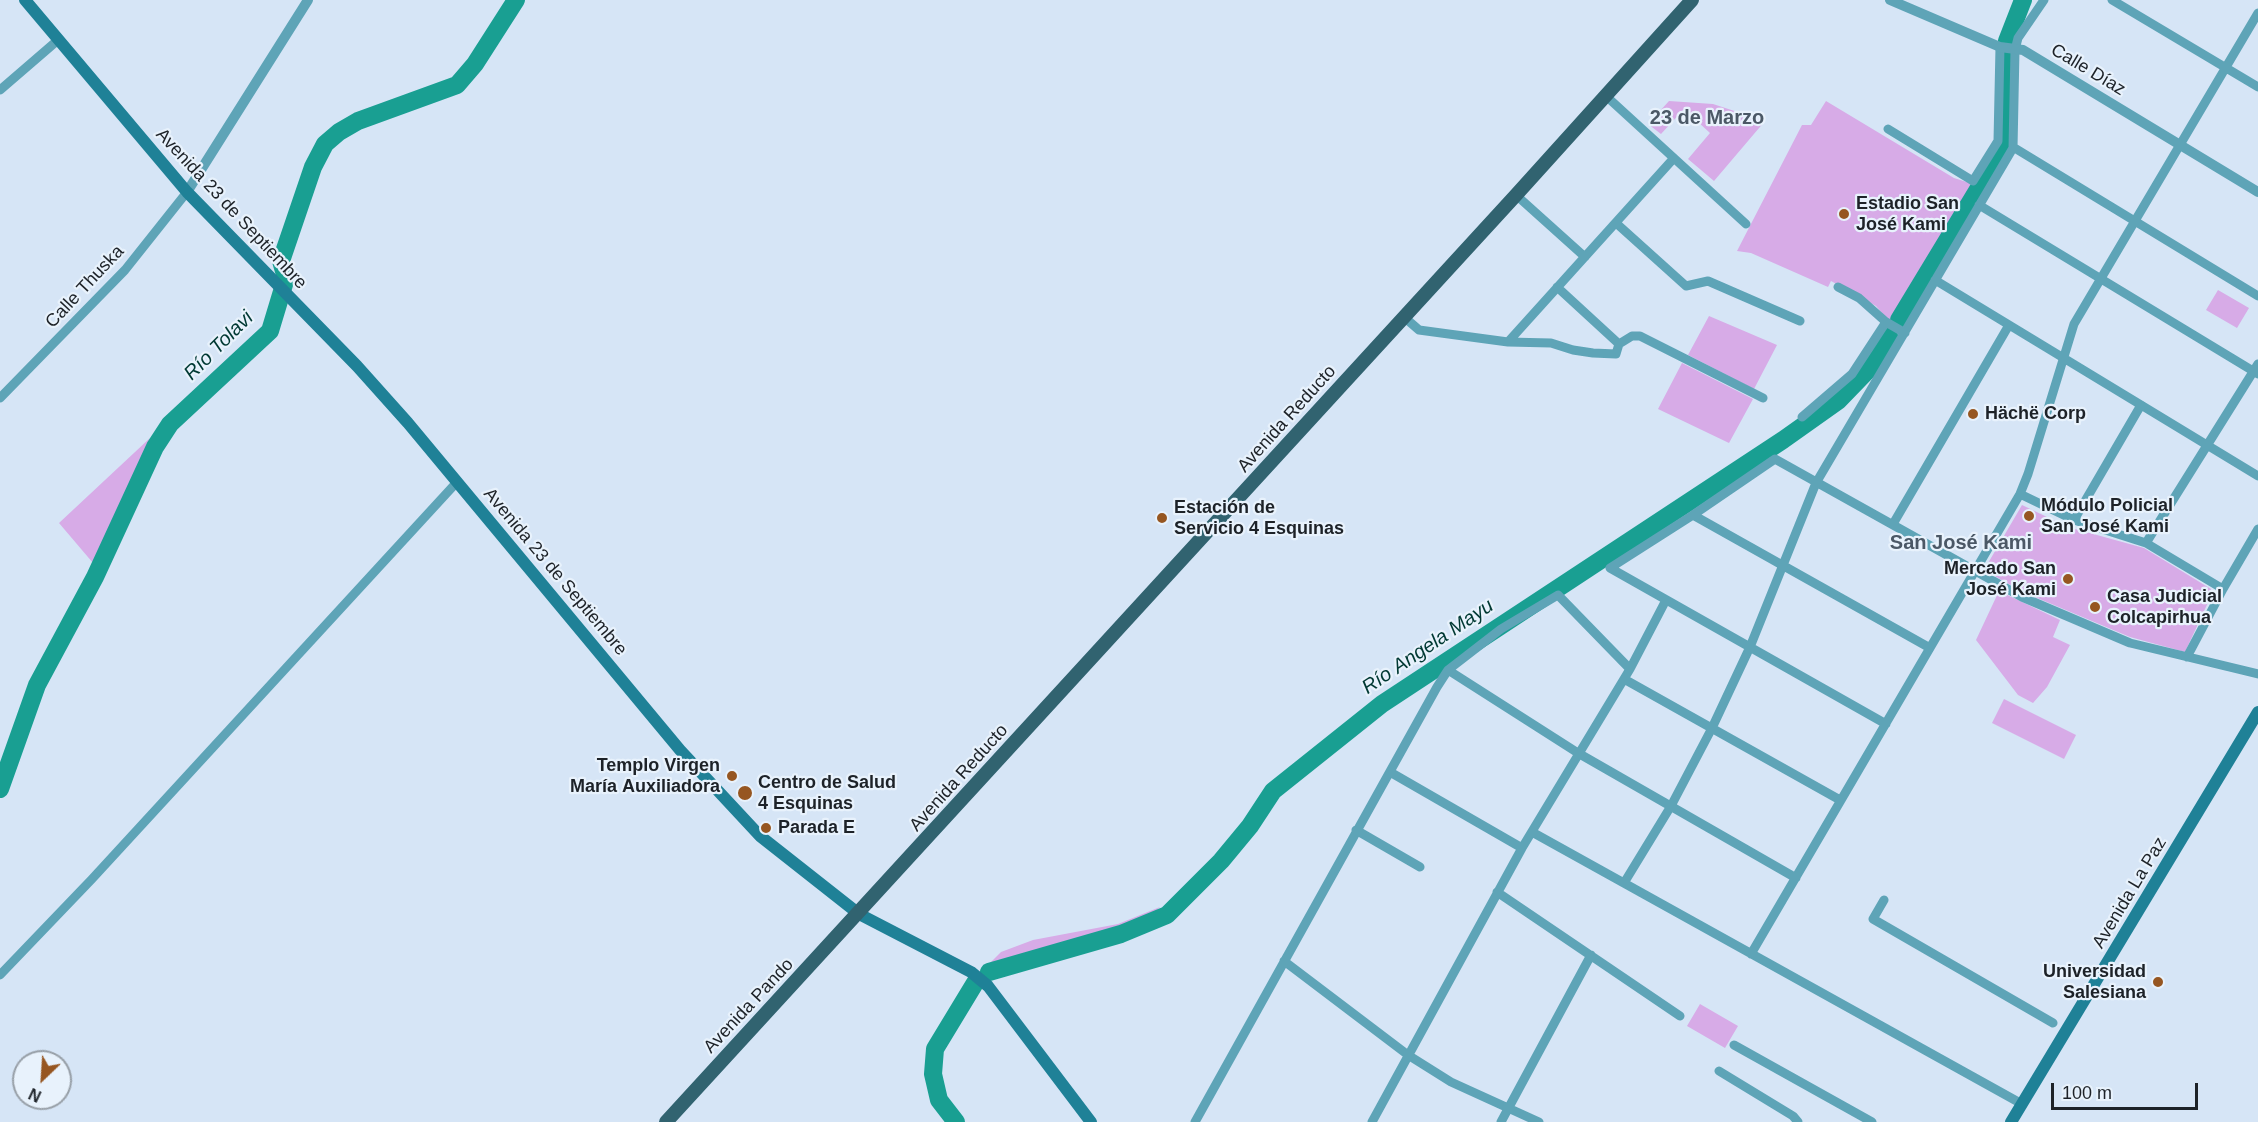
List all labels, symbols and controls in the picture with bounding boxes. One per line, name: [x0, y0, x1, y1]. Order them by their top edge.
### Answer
street label: Calle Díaz: [2047, 39, 2129, 101]
district label: 23 de Marzo: [1650, 106, 1764, 130]
street label: Avenida 23 de Septiembre: [151, 124, 311, 294]
place label: Estadio San José Kami: [1856, 193, 1959, 236]
marker: Estadio San José Kami: [1837, 207, 1851, 221]
street label: Calle Thuska: [41, 241, 129, 333]
water label: Río Tolavi: [179, 306, 259, 386]
street label: Avenida Reducto: [1233, 361, 1341, 477]
place label: Hächë Corp: [1985, 403, 2086, 425]
marker: Hächë Corp: [1966, 407, 1980, 421]
street label: Avenida 23 de Septiembre: [479, 484, 631, 660]
place label: Módulo Policial San José Kami: [2041, 495, 2173, 538]
place label: Estación de Servicio 4 Esquinas: [1174, 497, 1344, 540]
marker: Módulo Policial San José Kami: [2022, 509, 2036, 523]
marker: Estación de Servicio 4 Esquinas: [1155, 511, 1169, 525]
district label: San José Kami: [1890, 531, 2032, 555]
place label: Mercado San José Kami: [1944, 558, 2056, 600]
marker: Mercado San José Kami: [2061, 572, 2075, 586]
place label: Casa Judicial Colcapirhua: [2107, 586, 2222, 628]
water label: Río Angela Mayu: [1358, 594, 1498, 700]
marker: Casa Judicial Colcapirhua: [2088, 600, 2102, 614]
street label: Avenida Reducto: [905, 720, 1013, 836]
place label: Templo Virgen María Auxiliadora: [570, 755, 720, 798]
marker: Templo Virgen María Auxiliadora: [725, 769, 739, 783]
place label: Centro de Salud 4 Esquinas: [758, 772, 896, 814]
marker: Centro de Salud 4 Esquinas: [736, 784, 754, 802]
place label: Parada E: [778, 817, 855, 839]
marker: Parada E: [759, 821, 773, 835]
street label: Avenida La Paz: [2088, 834, 2172, 952]
street label: Avenida Pando: [700, 954, 798, 1058]
place label: Universidad Salesiana: [2043, 961, 2146, 1004]
marker: Universidad Salesiana: [2151, 975, 2165, 989]
north arrow: [12, 1050, 72, 1110]
scale bar: [2054, 1071, 2201, 1109]
text: 100 m: [2062, 1083, 2112, 1103]
text: N: [26, 1085, 44, 1105]

